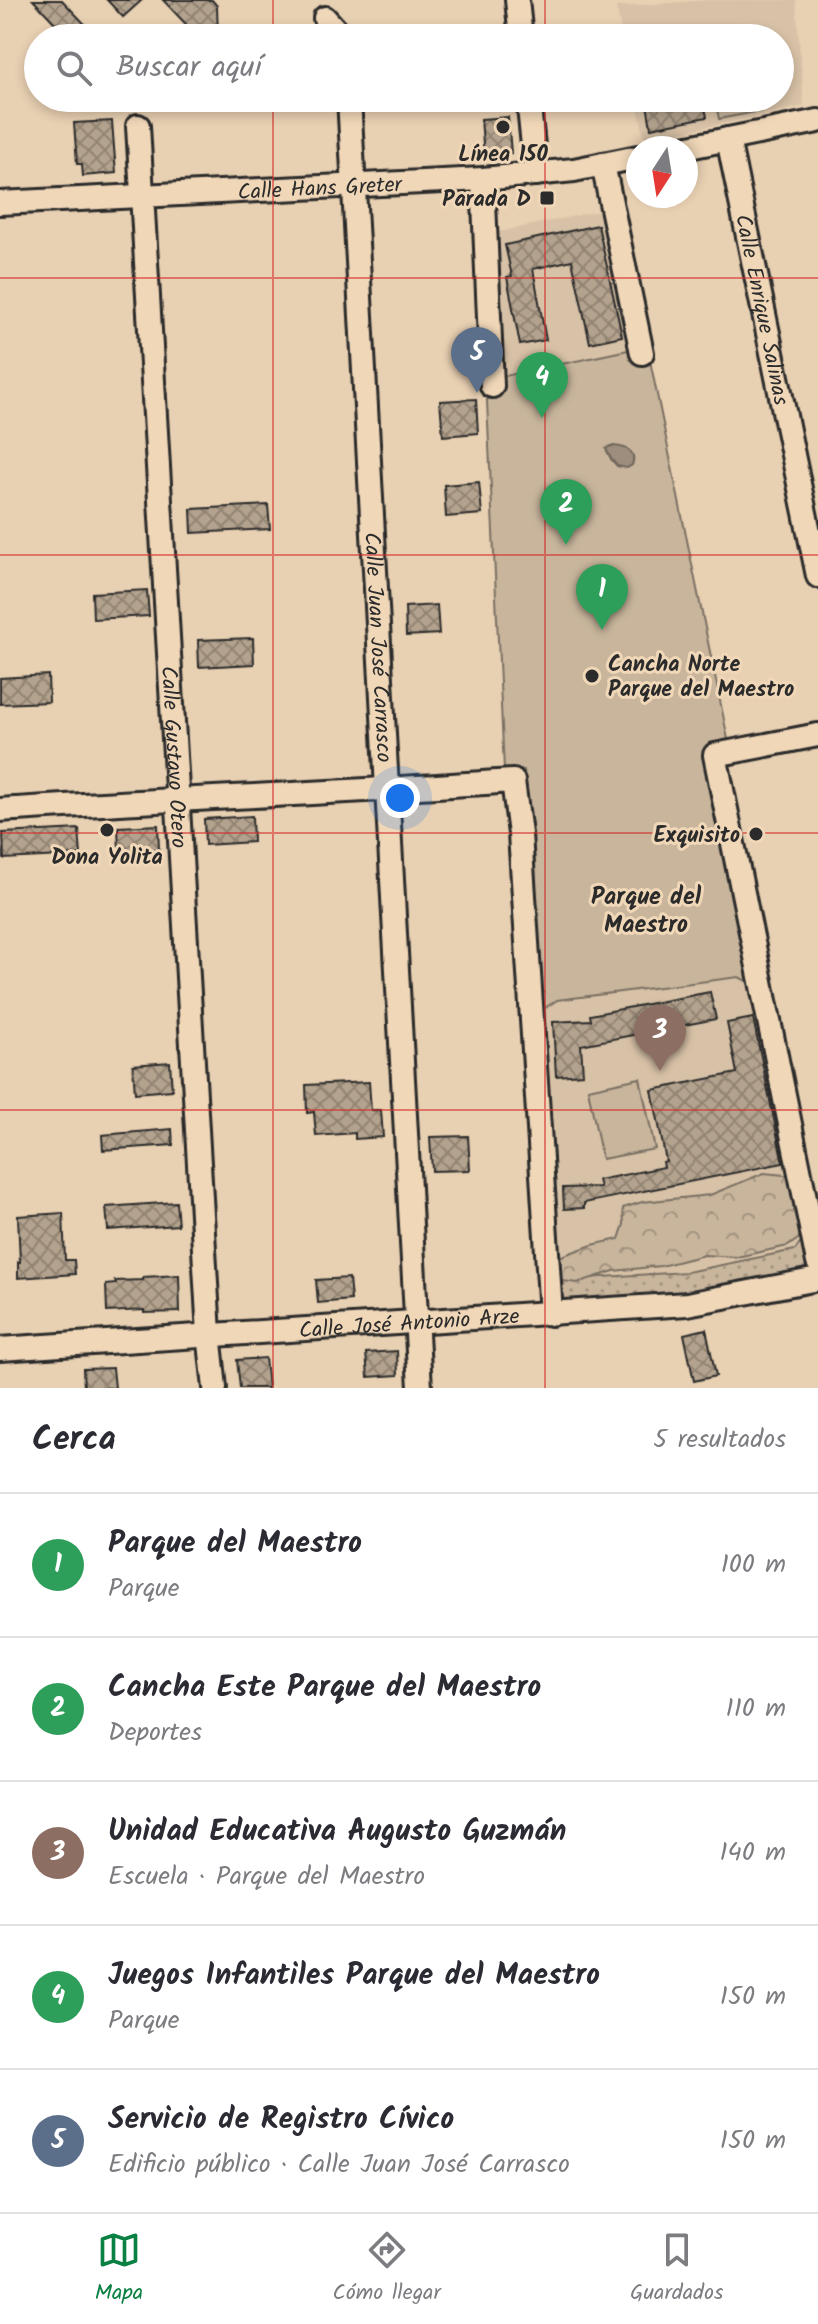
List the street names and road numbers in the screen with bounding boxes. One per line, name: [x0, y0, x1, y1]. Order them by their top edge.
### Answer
street label: Calle Hans Greter: [237, 168, 404, 211]
street label: Calle Enrique Salinas: [724, 211, 797, 409]
street label: Calle Juan José Carrasco: [353, 531, 401, 763]
street label: Calle Gustavo Otero: [150, 665, 195, 849]
street label: Calle José Antonio Arze: [298, 1300, 521, 1349]

